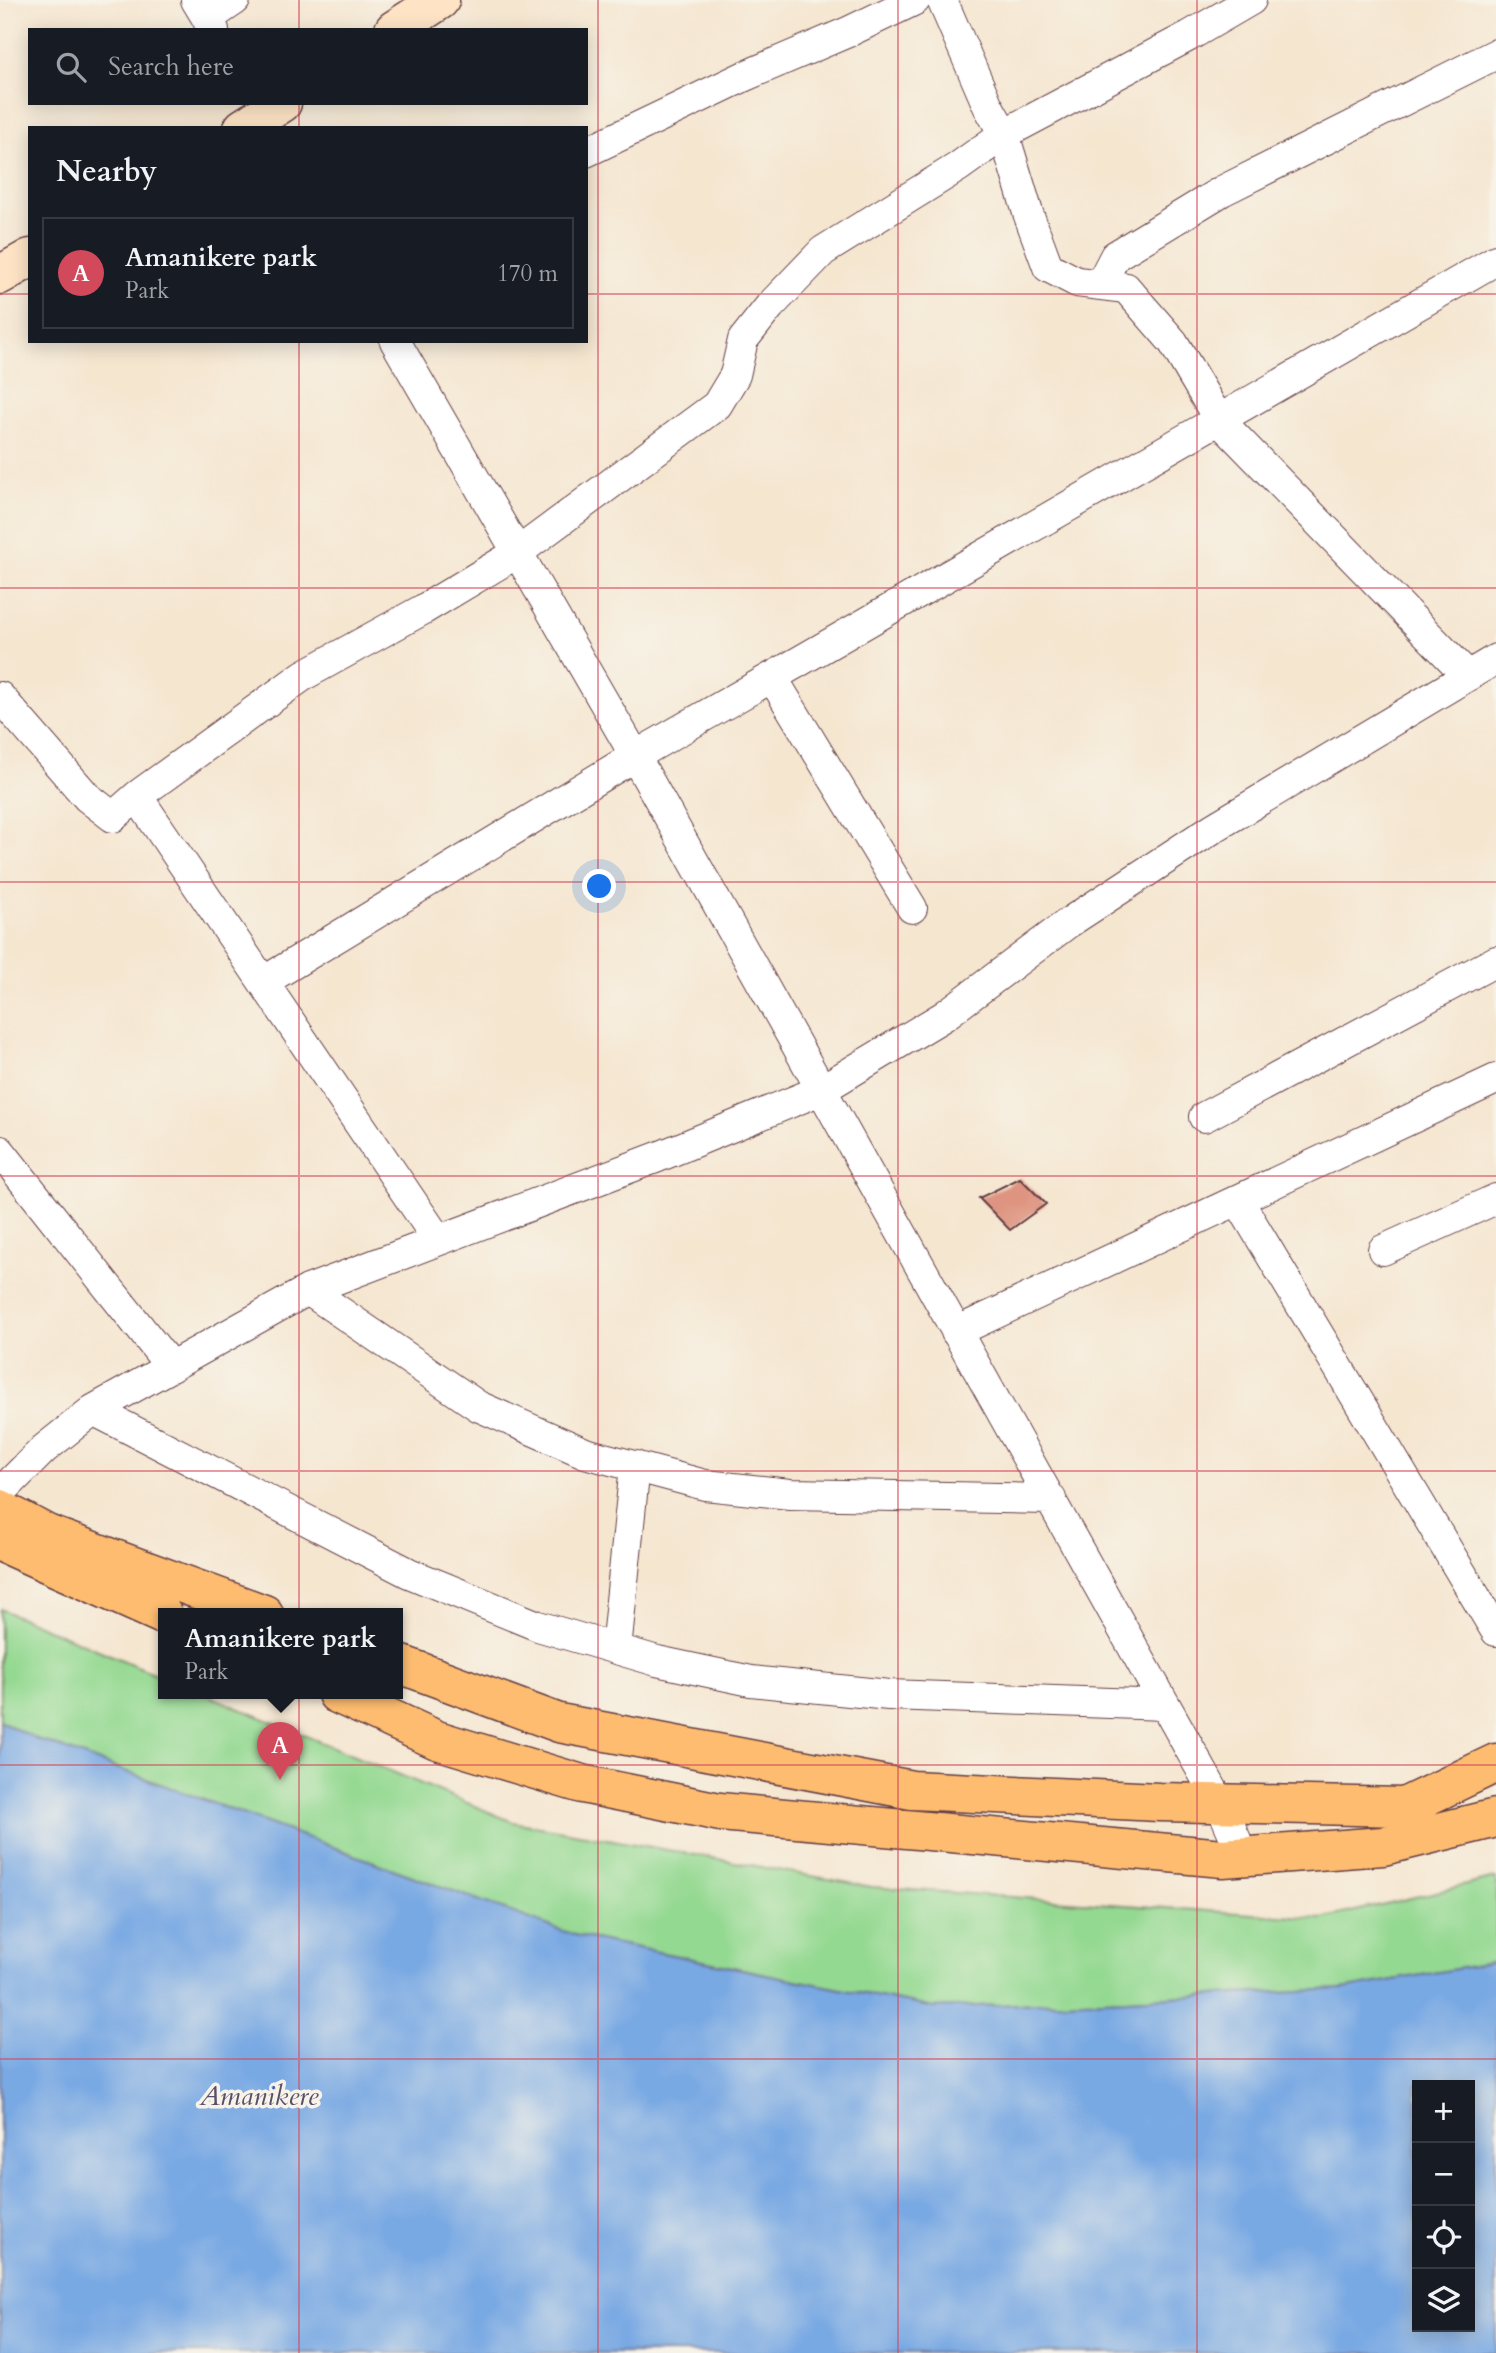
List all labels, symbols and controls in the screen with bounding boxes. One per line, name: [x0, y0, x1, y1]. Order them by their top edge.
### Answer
search box: [28, 28, 588, 105]
icon: search: [52, 48, 90, 86]
text: Search here: [108, 49, 234, 84]
text: Nearby: [56, 151, 157, 192]
text: Amanikere park: [125, 240, 317, 275]
text: A: [72, 258, 90, 289]
text: 170 m: [497, 258, 558, 289]
text: Park: [125, 275, 169, 306]
your location: [582, 869, 616, 903]
popup: [158, 1608, 403, 1699]
text: Amanikere park: [184, 1621, 377, 1656]
text: Park: [184, 1656, 229, 1687]
pin: A: [257, 1722, 303, 1780]
water label: Amanikere: [198, 2077, 319, 2115]
map controls: [1412, 2080, 1475, 2332]
button: +: [1412, 2080, 1475, 2143]
button: −: [1412, 2143, 1475, 2206]
button: locate: [1412, 2206, 1475, 2269]
button: layers: [1412, 2269, 1475, 2332]

